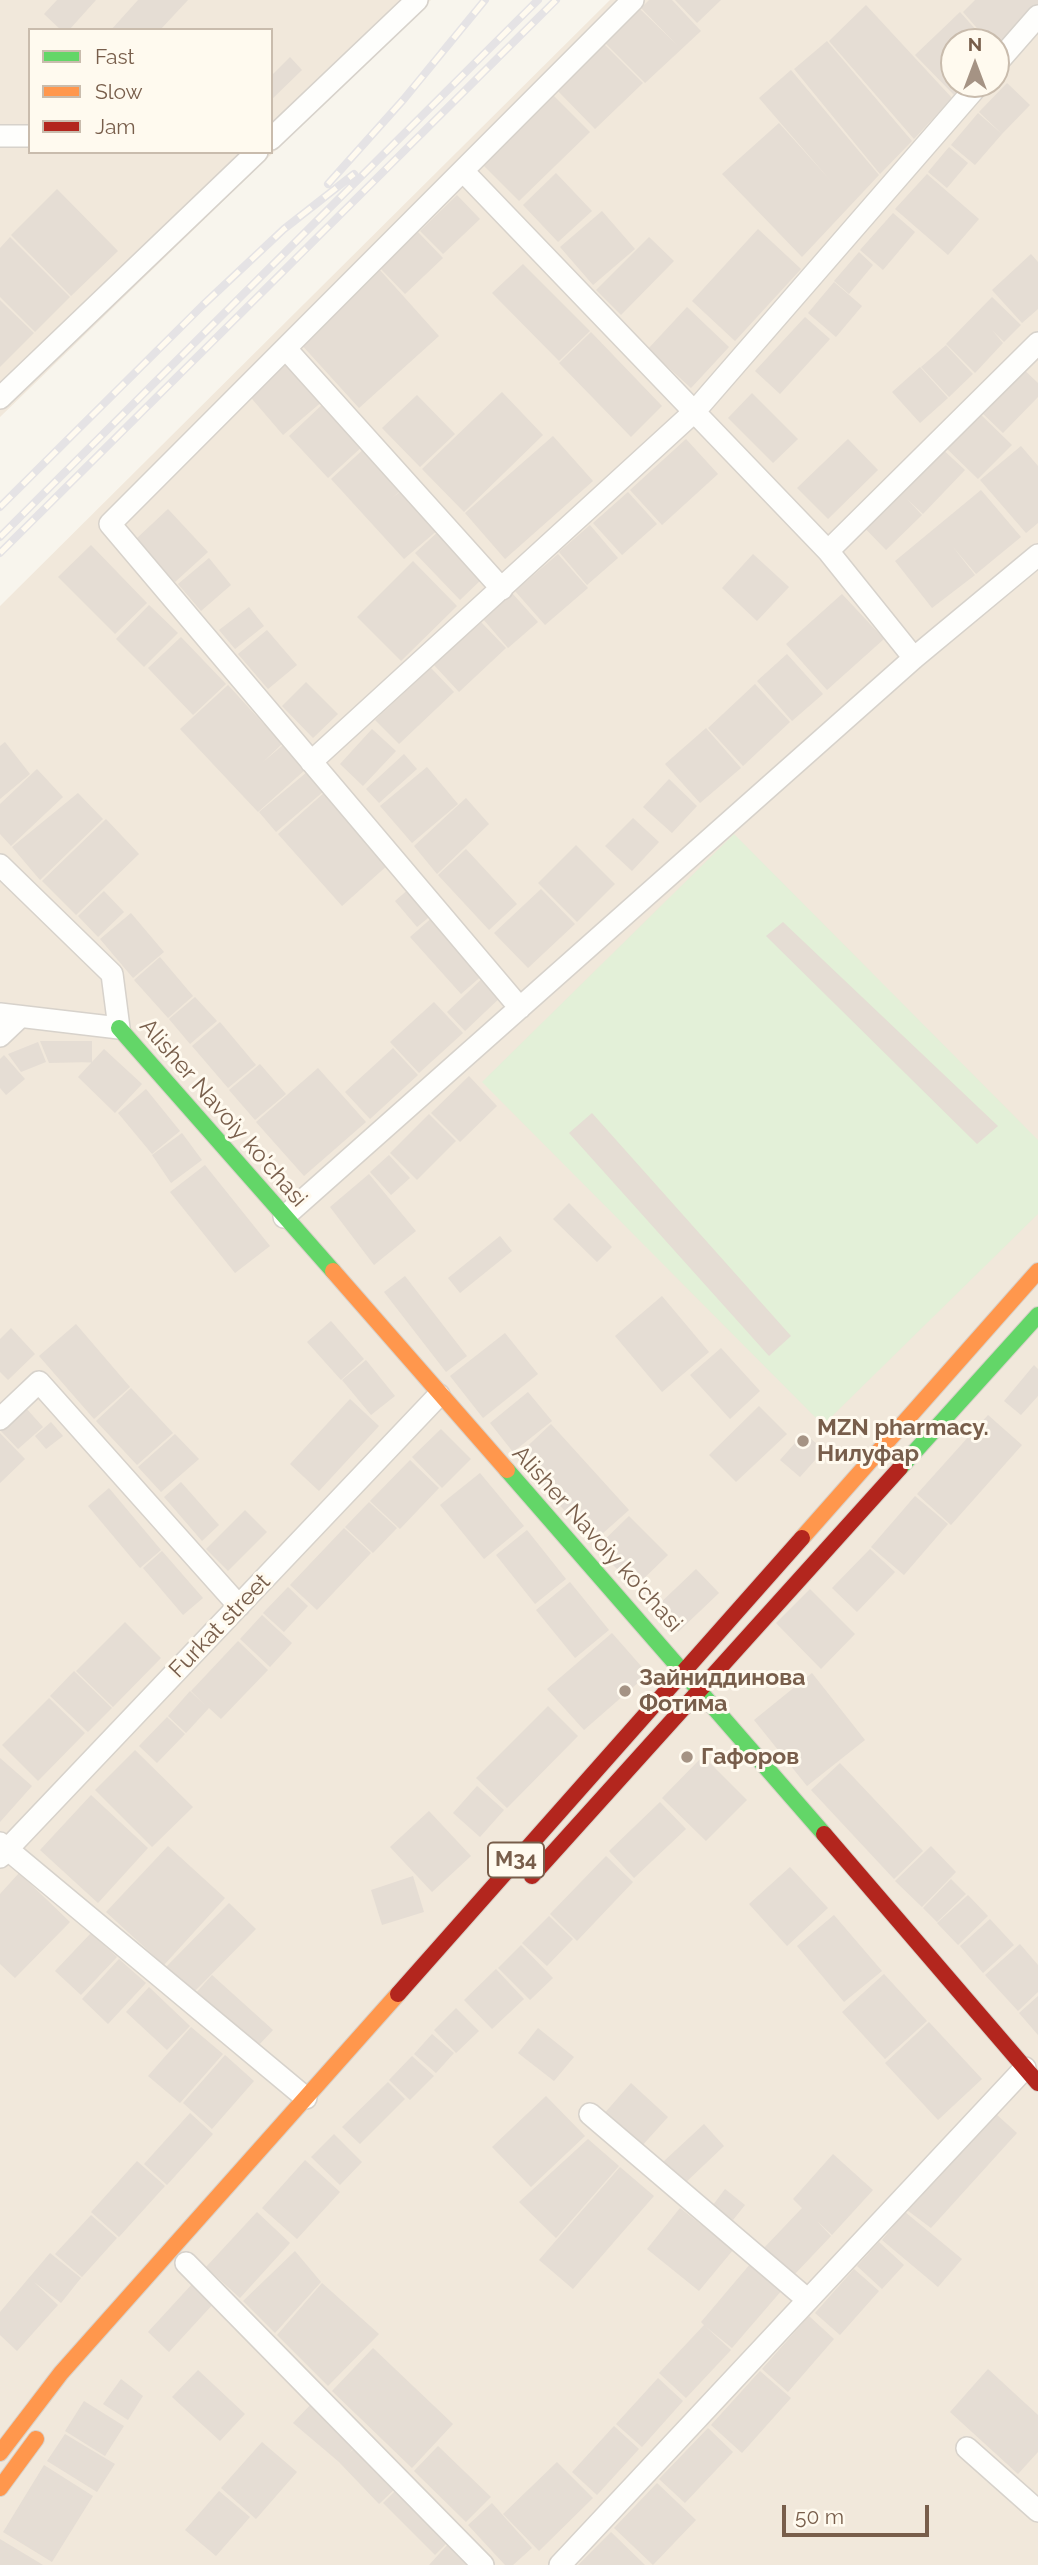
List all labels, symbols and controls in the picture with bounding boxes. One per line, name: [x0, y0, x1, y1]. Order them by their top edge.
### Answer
legend: [28, 28, 273, 154]
north arrow: [940, 28, 1010, 98]
text: N: [968, 33, 982, 55]
text: Fast: [95, 44, 135, 69]
text: Slow: [95, 79, 143, 104]
text: Jam: [95, 114, 136, 139]
street label: Alisher Navoiy ko'chasi: [134, 1013, 312, 1213]
place label: MZN pharmacy. Нилуфар: [817, 1414, 989, 1468]
marker: MZN pharmacy. Нилуфар: [795, 1433, 811, 1449]
street label: Alisher Navoiy ko'chasi: [506, 1440, 688, 1638]
street label: Furkat street: [164, 1568, 276, 1684]
place label: Зайниддинова Фотима: [639, 1664, 805, 1718]
marker: Зайниддинова Фотима: [617, 1683, 633, 1699]
place label: Гафоров: [701, 1743, 799, 1771]
marker: Гафоров: [679, 1749, 695, 1765]
road number: M34: [488, 1842, 544, 1878]
scale bar: [786, 2492, 933, 2536]
text: 50 m: [795, 2504, 844, 2529]

